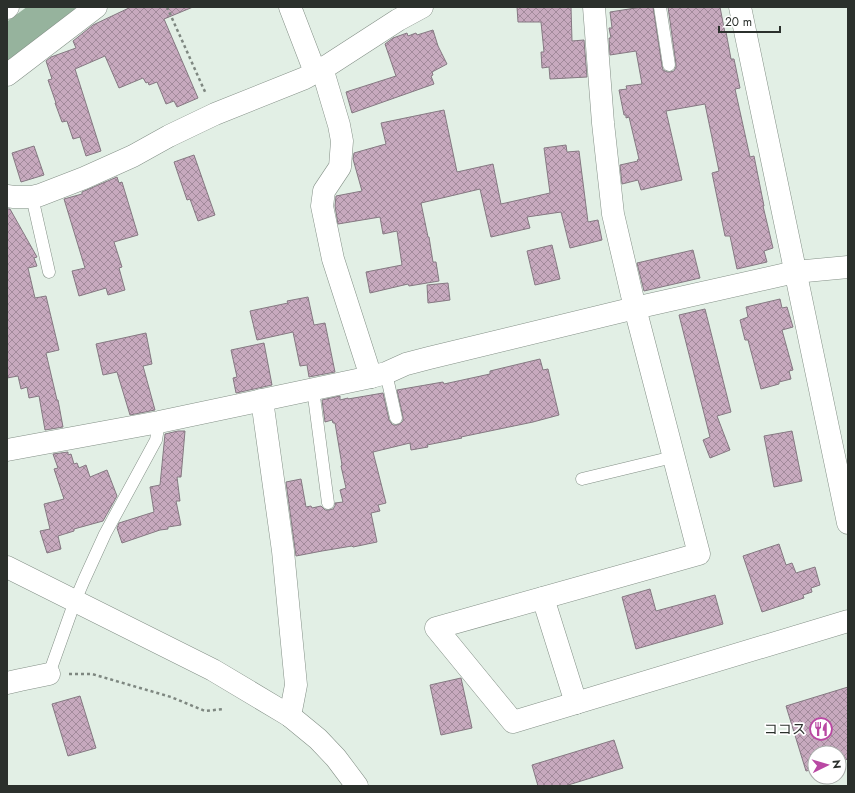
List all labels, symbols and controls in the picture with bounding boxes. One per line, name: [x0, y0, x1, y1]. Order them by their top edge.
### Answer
scale bar: [719, 8, 780, 34]
text: 20 m: [725, 13, 752, 31]
restaurant icon: ココス: [808, 716, 834, 742]
place label: ココス: [764, 719, 806, 739]
north arrow: [807, 745, 847, 785]
text: N: [829, 759, 845, 769]

